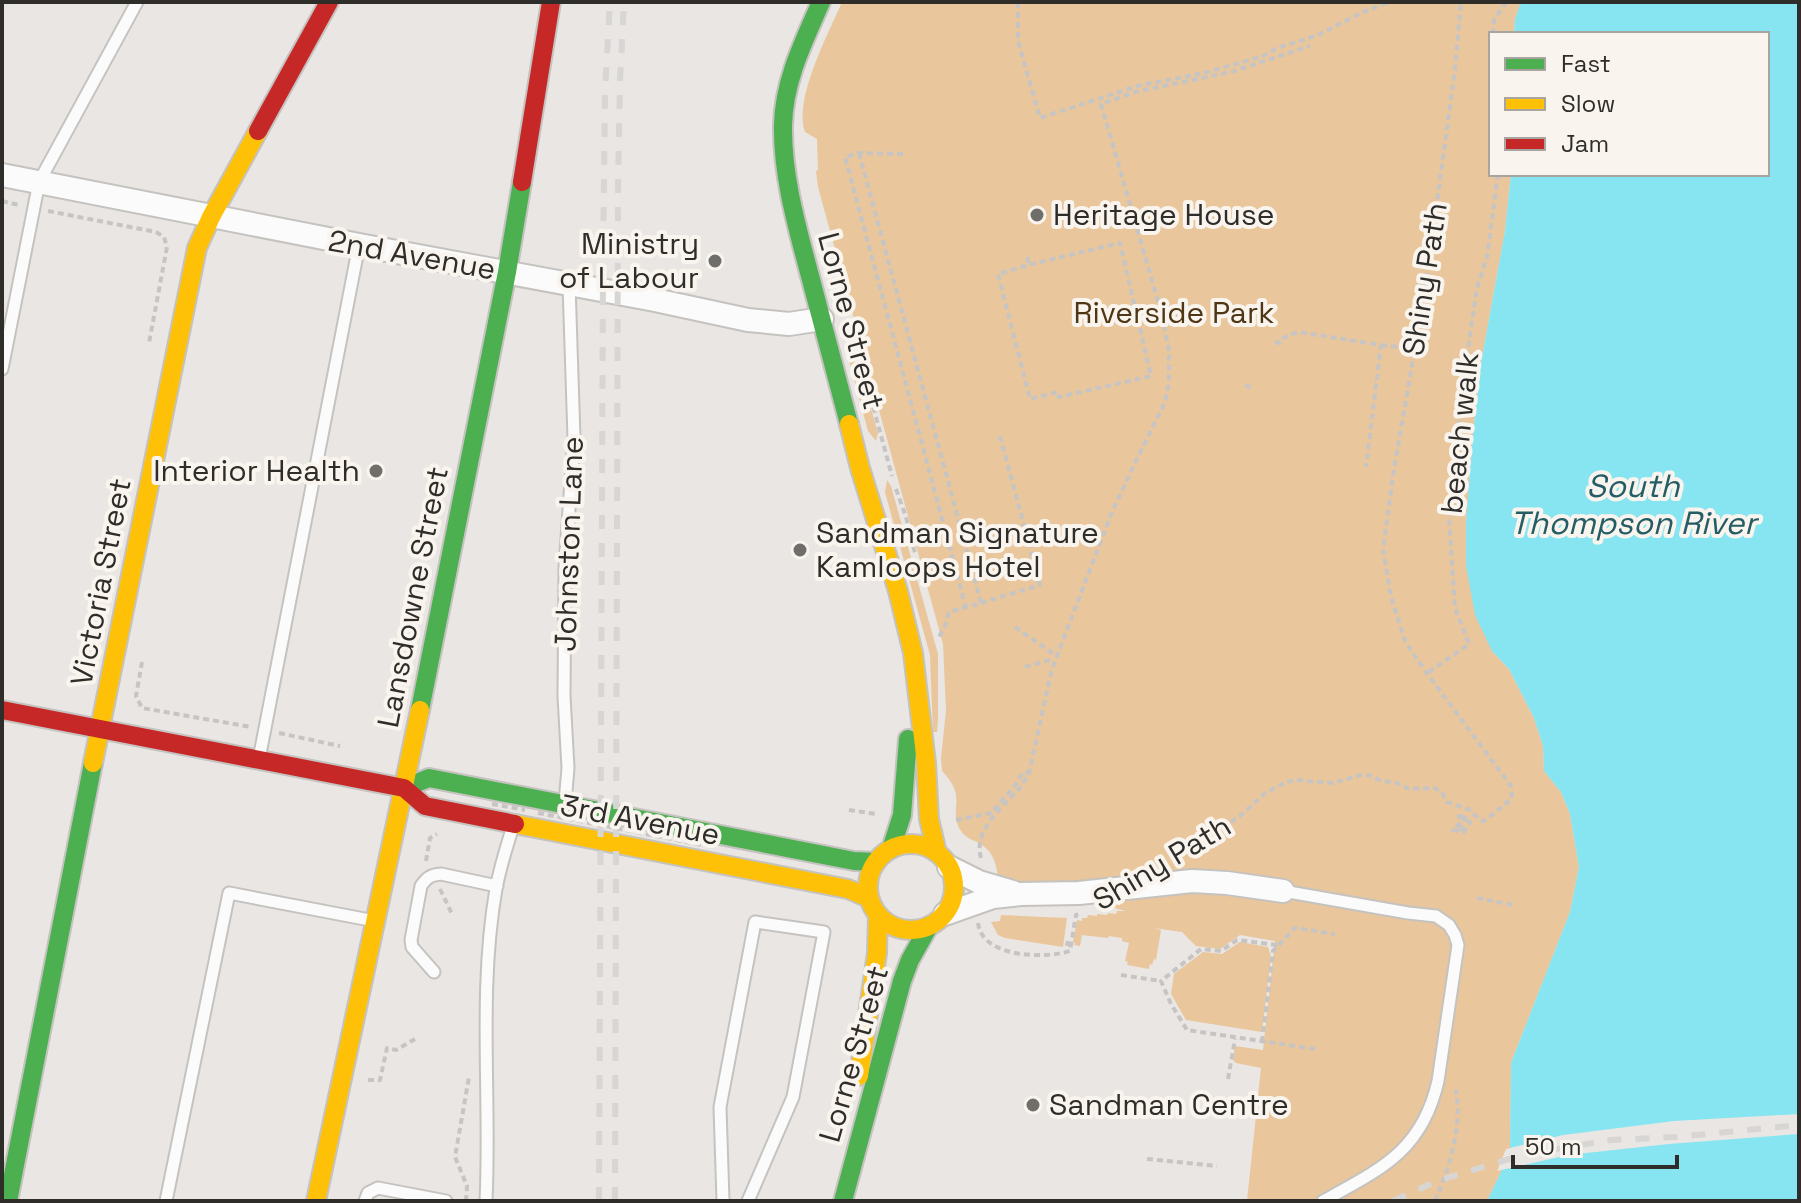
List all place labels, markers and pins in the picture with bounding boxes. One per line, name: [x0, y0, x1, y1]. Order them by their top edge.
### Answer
place label: Heritage House: [1053, 195, 1275, 234]
marker: Heritage House: [1028, 206, 1046, 224]
place label: Ministry of Labour: [559, 224, 699, 297]
marker: Ministry of Labour: [706, 252, 724, 270]
place label: Interior Health: [153, 451, 360, 490]
marker: Interior Health: [367, 462, 385, 480]
place label: Sandman Signature Kamloops Hotel: [816, 513, 1099, 586]
marker: Sandman Signature Kamloops Hotel: [791, 541, 809, 559]
place label: Sandman Centre: [1049, 1085, 1289, 1124]
marker: Sandman Centre: [1024, 1096, 1042, 1114]

